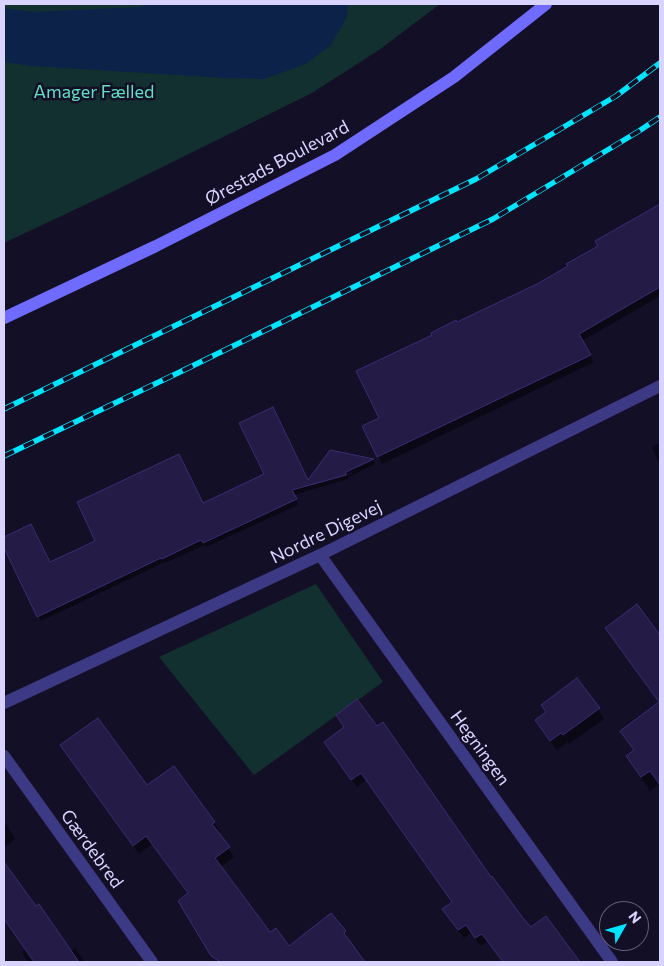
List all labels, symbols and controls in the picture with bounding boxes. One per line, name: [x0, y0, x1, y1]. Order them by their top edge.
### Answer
park label: Amager Fælled: [34, 81, 154, 103]
street label: Ørestads Boulevard: [201, 116, 353, 210]
street label: Nordre Digevej: [267, 496, 385, 568]
street label: Hegningen: [446, 706, 514, 790]
street label: Gærdebred: [56, 805, 128, 893]
north arrow: [599, 901, 649, 951]
text: N: [625, 908, 645, 926]

